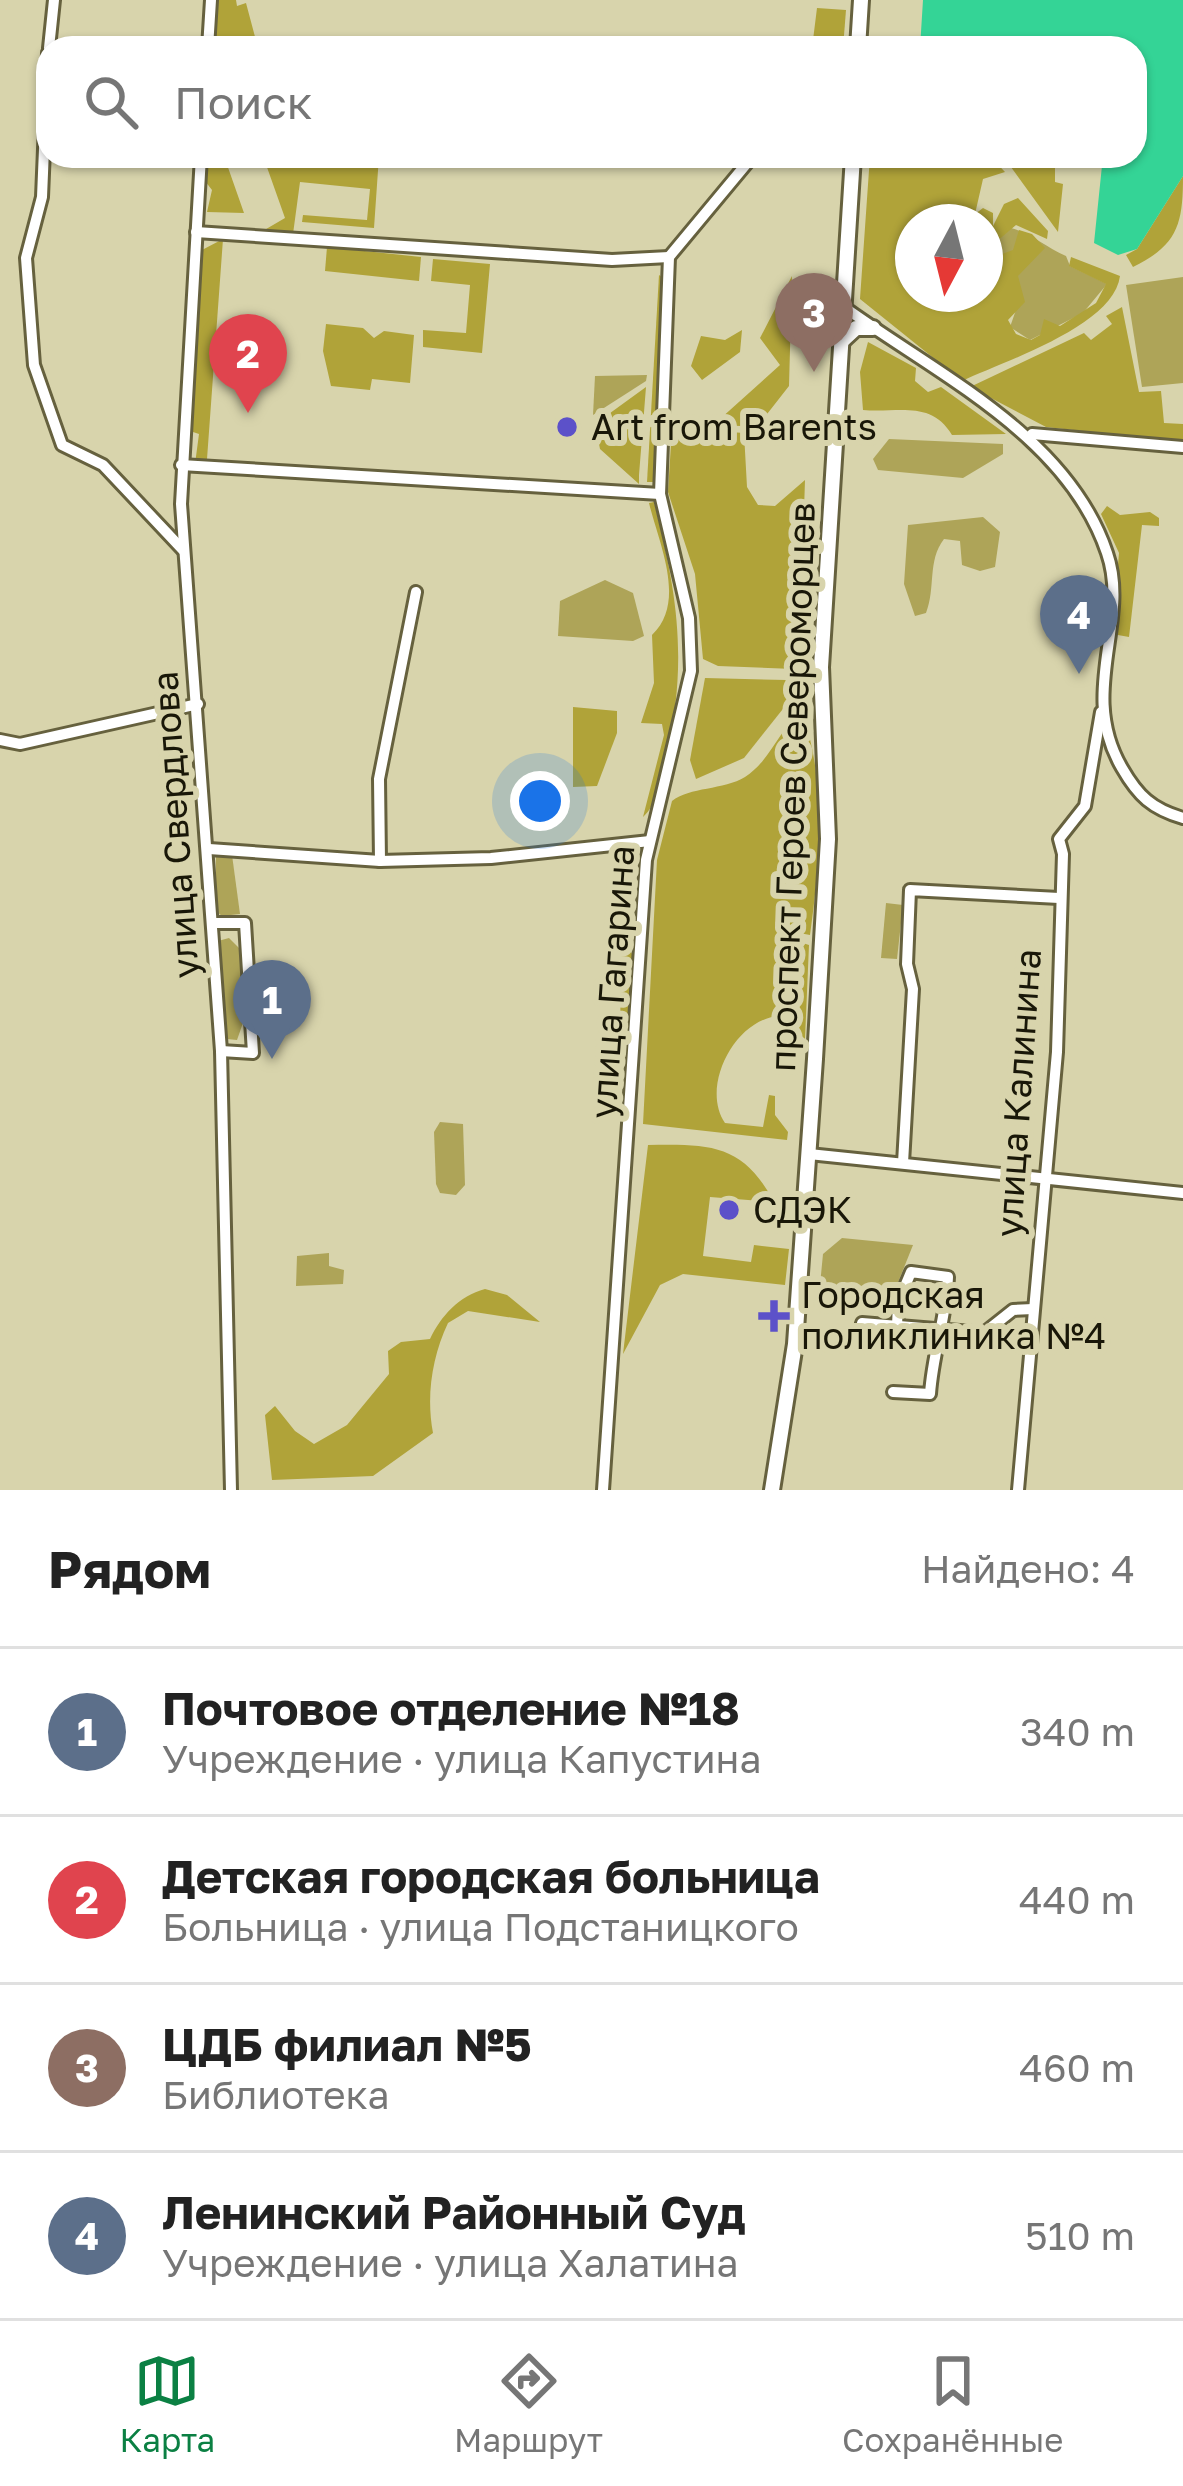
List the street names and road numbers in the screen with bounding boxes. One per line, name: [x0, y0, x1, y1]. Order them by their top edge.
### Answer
street label: проспект Героев Североморцев: [760, 502, 823, 1072]
street label: улица Свердлова: [142, 670, 207, 980]
street label: улица Гагарина: [580, 844, 643, 1120]
street label: улица Калинина: [986, 947, 1049, 1239]

